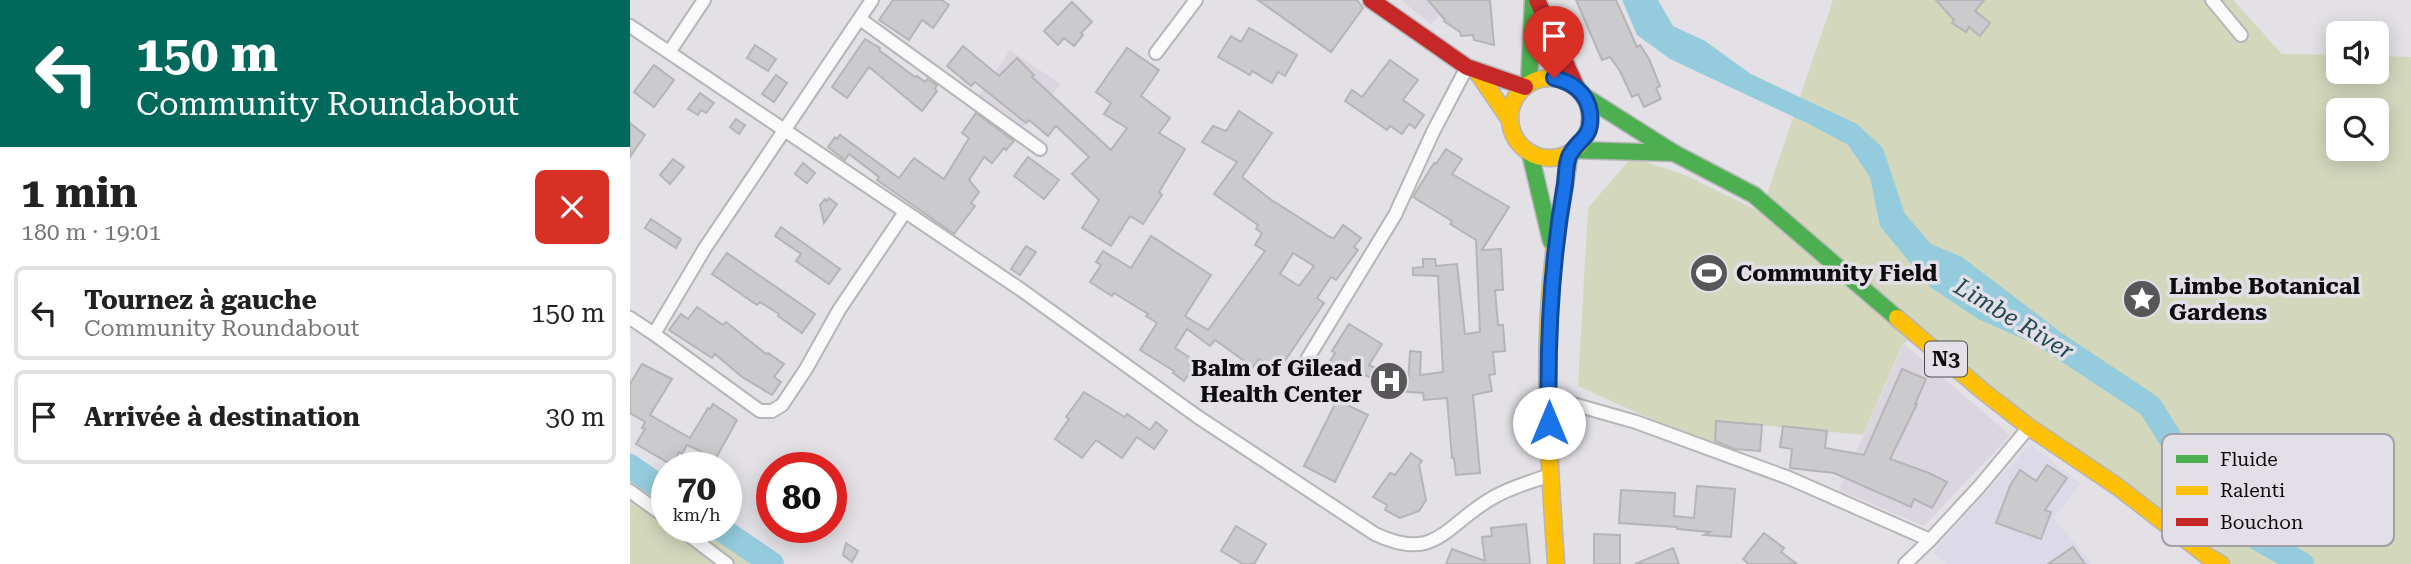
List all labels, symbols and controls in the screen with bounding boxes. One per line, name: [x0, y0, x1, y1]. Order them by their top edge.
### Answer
pin: [1524, 6, 1584, 78]
icon: arrive: [1535, 17, 1573, 55]
map controls: [2326, 21, 2389, 161]
button: sound: [2326, 21, 2389, 84]
text: 150 m: [136, 26, 278, 83]
icon: left: [21, 28, 112, 119]
text: Community Roundabout: [136, 85, 519, 123]
button: search: [2326, 98, 2389, 161]
text: 1 min: [21, 168, 138, 217]
button: close: [535, 170, 609, 244]
text: 180 m · 19:01: [21, 219, 161, 246]
sports icon: Community Field: [1688, 252, 1730, 294]
place label: Community Field: [1736, 260, 1937, 287]
water label: Limbe River: [1948, 272, 2079, 366]
place label: Limbe Botanical Gardens: [2169, 273, 2360, 326]
place icon: Limbe Botanical Gardens: [2121, 278, 2163, 320]
text: Tournez à gauche: [84, 285, 317, 315]
icon: left: [25, 294, 63, 332]
text: 150 m: [531, 298, 605, 328]
text: Community Roundabout: [84, 315, 359, 342]
road number: N3: [1925, 342, 1967, 376]
place label: Balm of Gilead Health Center: [1191, 355, 1362, 408]
hospital icon: Balm of Gilead Health Center: [1368, 360, 1410, 402]
position arrow: [1512, 386, 1586, 460]
icon: arrive: [25, 398, 63, 436]
text: Arrivée à destination: [84, 402, 360, 432]
text: 30 m: [546, 402, 605, 432]
legend: [2162, 434, 2394, 546]
text: Fluide: [2220, 448, 2278, 471]
speed limit sign: 80: [756, 452, 847, 543]
text: 70: [677, 468, 716, 509]
text: Ralenti: [2220, 479, 2285, 502]
text: km/h: [672, 504, 721, 525]
text: Bouchon: [2220, 511, 2303, 534]

